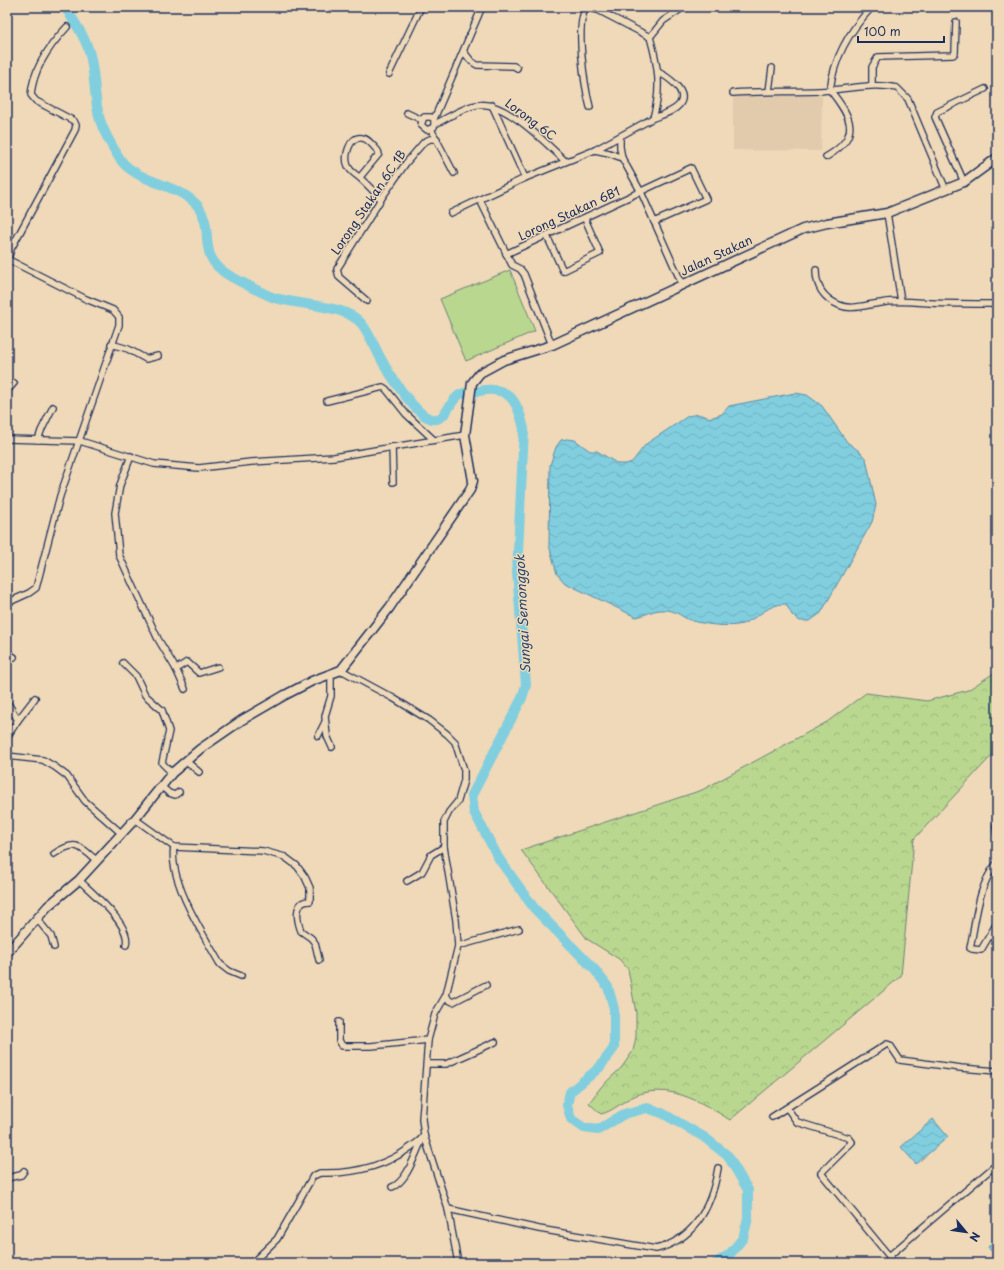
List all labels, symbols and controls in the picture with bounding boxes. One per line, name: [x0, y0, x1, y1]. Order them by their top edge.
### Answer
scale bar: [858, 18, 944, 44]
text: 100 m: [864, 22, 901, 40]
street label: Lorong 6C: [502, 94, 560, 144]
street label: Lorong Stakan 6C 1B: [326, 146, 410, 258]
street label: Lorong Stakan 6B1: [515, 181, 623, 245]
street label: Jalan Stakan: [677, 230, 755, 280]
water label: Sungai Semonggok: [509, 554, 535, 674]
north arrow: [946, 1212, 986, 1252]
text: N: [965, 1229, 985, 1245]

